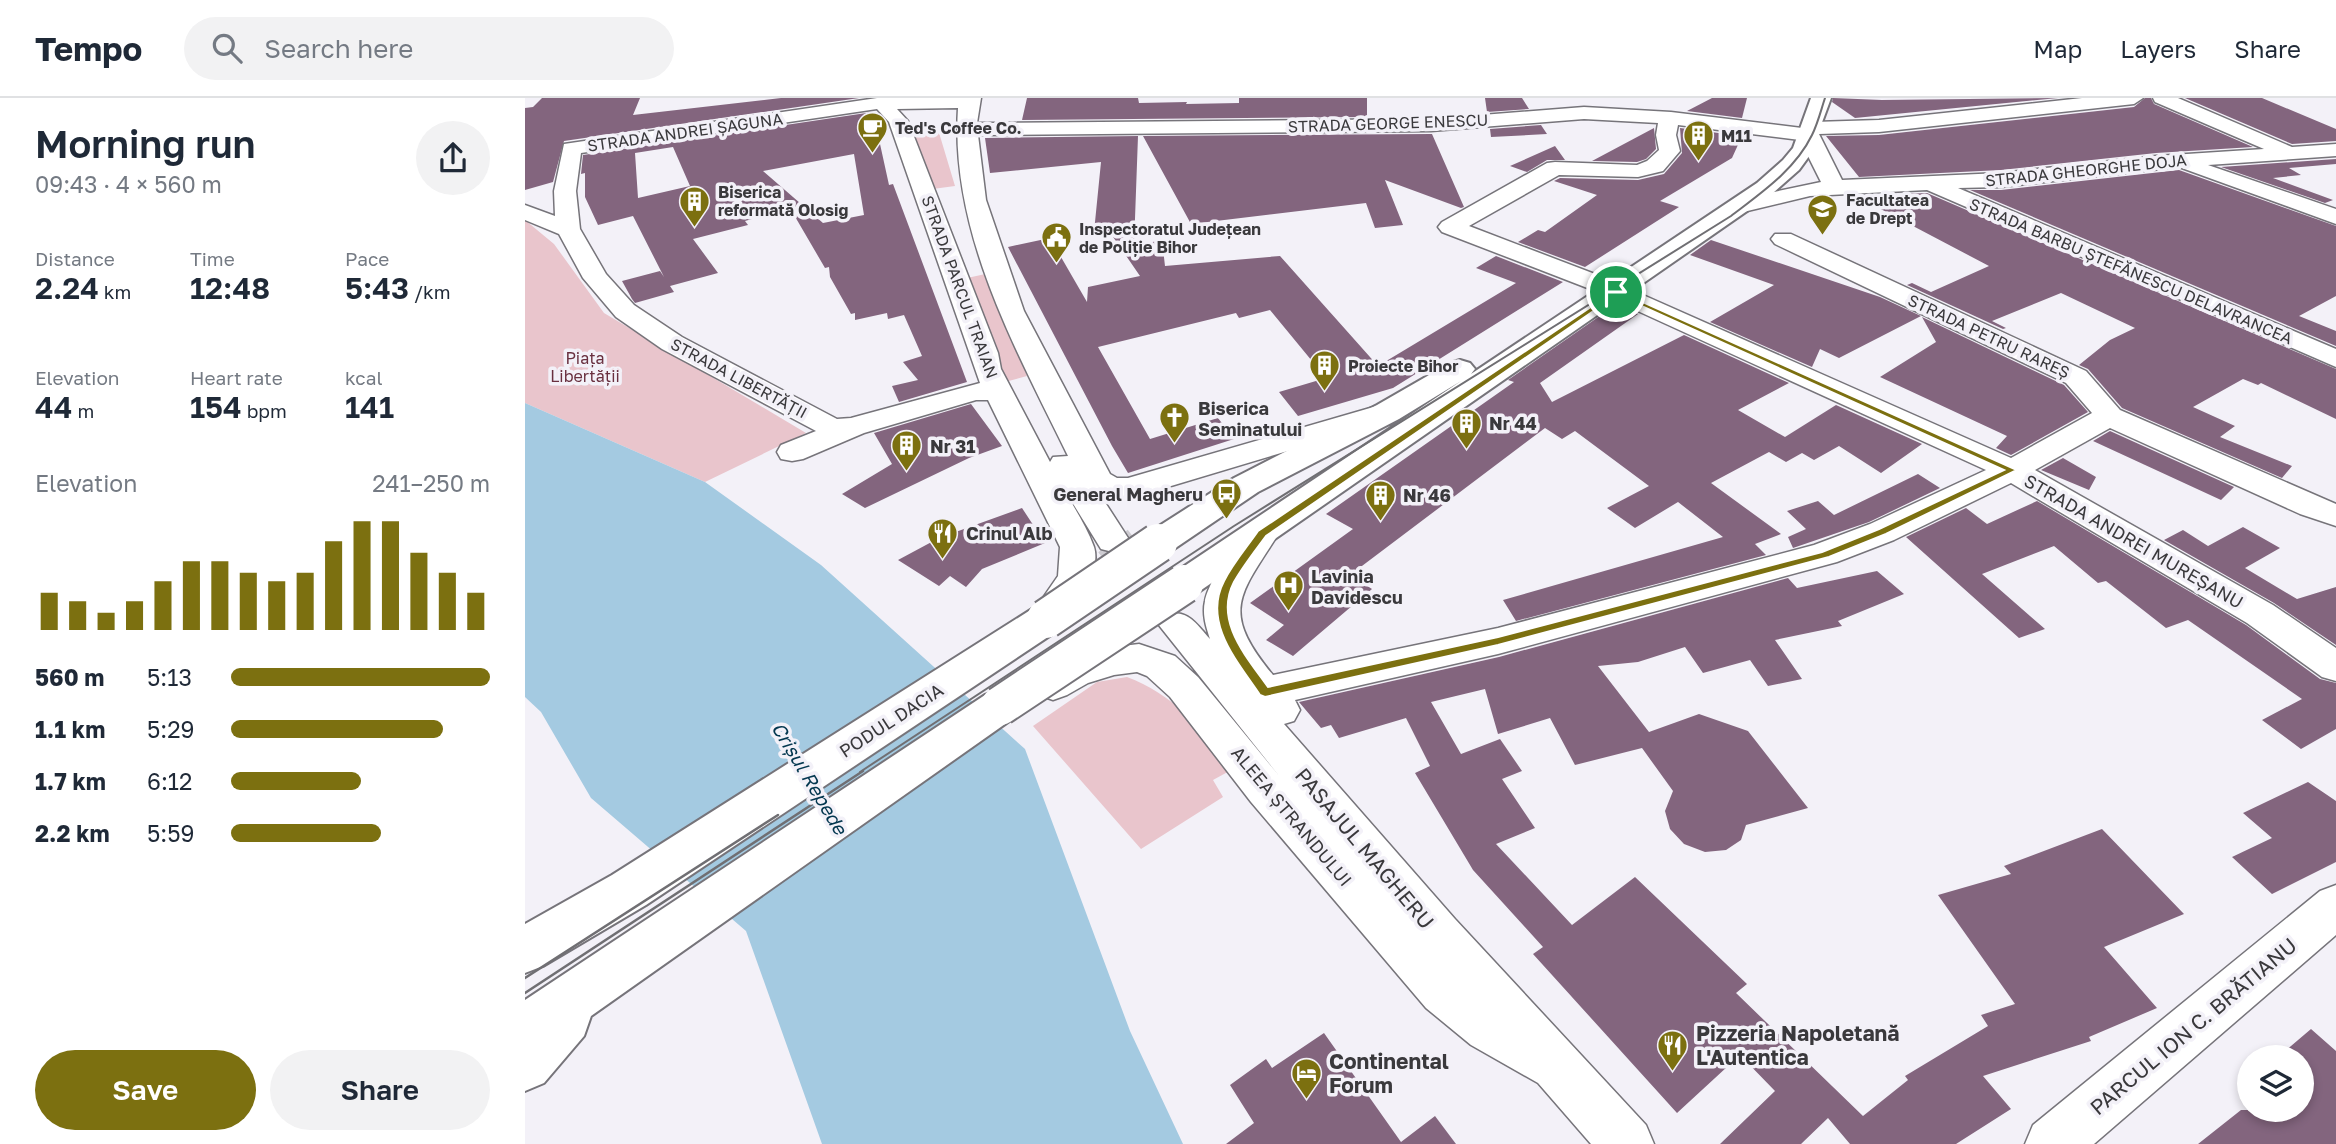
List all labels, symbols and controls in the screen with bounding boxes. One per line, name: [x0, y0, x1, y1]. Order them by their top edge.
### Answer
search box: [184, 17, 674, 80]
text: Tempo: [35, 29, 142, 68]
icon: search: [208, 29, 246, 67]
text: Search here: [264, 33, 413, 64]
text: Map: [2033, 34, 2082, 63]
text: Layers: [2120, 34, 2196, 63]
text: Share: [2234, 34, 2301, 63]
street label: STRADA ANDREI ȘAGUNA: [586, 108, 784, 156]
street label: STRADA GEORGE ENESCU: [1288, 110, 1488, 136]
cafe icon: Ted's Coffee Co.: [855, 111, 889, 155]
place label: Ted's Coffee Co.: [895, 118, 1022, 138]
building icon: M11: [1681, 119, 1715, 163]
text: Morning run: [35, 121, 256, 166]
button: share: [416, 121, 490, 195]
place label: M11: [1721, 126, 1752, 146]
street label: STRADA GHEORGHE DOJA: [1984, 149, 2188, 191]
text: 09:43 · 4 × 560 m: [35, 170, 222, 198]
place label: Biserica reformată Olosig: [718, 182, 848, 220]
building icon: Biserica reformată Olosig: [678, 184, 712, 228]
place label: Facultatea de Drept: [1846, 190, 1929, 228]
school or university icon: Facultatea de Drept: [1806, 192, 1840, 236]
street label: STRADA PARCUL TRAIAN: [918, 193, 1002, 381]
street label: STRADA BARBU ȘTEFĂNESCU DELAVRANCEA: [1966, 194, 2296, 349]
place label: Inspectoratul Județean de Poliție Bihor: [1079, 219, 1261, 257]
public building icon: Inspectoratul Județean de Poliție Bihor: [1039, 221, 1073, 265]
text: Distance: [35, 247, 115, 270]
text: Time: [190, 247, 235, 270]
text: Pace: [345, 247, 389, 270]
pin: [1586, 262, 1646, 322]
text: 2.24: [35, 270, 99, 306]
text: 12:48: [190, 270, 270, 306]
text: 5:43: [345, 270, 409, 306]
icon: arrive: [1597, 273, 1635, 311]
text: km: [99, 280, 131, 303]
text: /km: [409, 280, 451, 303]
street label: STRADA PETRU RAREȘ: [1905, 290, 2073, 382]
street label: STRADA LIBERTĂȚII: [667, 334, 811, 422]
park label: Piața Libertății: [550, 348, 620, 386]
building icon: Proiecte Bihor: [1308, 349, 1342, 393]
place label: Proiecte Bihor: [1348, 356, 1458, 376]
text: Elevation: [35, 366, 120, 389]
text: Heart rate: [190, 366, 283, 389]
text: kcal: [345, 366, 383, 389]
text: 44: [35, 389, 73, 425]
text: 154: [190, 389, 242, 425]
text: 141: [345, 389, 394, 425]
place label: Biserica Seminatului: [1198, 397, 1302, 440]
text: m: [73, 399, 94, 422]
text: bpm: [242, 399, 287, 422]
church icon: Biserica Seminatului: [1158, 401, 1192, 445]
building icon: Nr 44: [1449, 406, 1483, 450]
place label: Nr 44: [1489, 412, 1537, 434]
building icon: Nr 31: [890, 429, 924, 473]
place label: Nr 31: [930, 435, 975, 457]
text: Elevation: [35, 469, 137, 497]
text: 241–250 m: [372, 469, 490, 497]
street label: STRADA ANDREI MUREȘANU: [2021, 469, 2247, 613]
bus stop icon: General Magheru: [1209, 477, 1243, 521]
building icon: Nr 46: [1363, 478, 1397, 522]
place label: General Magheru: [1053, 483, 1203, 505]
place label: Nr 46: [1403, 484, 1451, 506]
restaurant icon: Crinul Alb: [926, 516, 960, 560]
place label: Crinul Alb: [966, 522, 1053, 544]
place label: Lavinia Davidescu: [1311, 565, 1403, 608]
hospital icon: Lavinia Davidescu: [1271, 569, 1305, 613]
text: 560 m: [35, 663, 104, 691]
text: 5:13: [147, 663, 192, 691]
street label: PODUL DACIA: [835, 678, 947, 762]
text: 1.1 km: [35, 715, 105, 743]
text: 5:29: [147, 715, 195, 743]
water label: Crișul Repede: [767, 718, 854, 841]
street label: ALEEA ȘTRANDULUI: [1227, 742, 1357, 890]
street label: PASAJUL MAGHERU: [1290, 762, 1440, 934]
text: 1.7 km: [35, 767, 106, 795]
text: 6:12: [147, 767, 192, 795]
text: 2.2 km: [35, 819, 110, 847]
text: 5:59: [147, 819, 195, 847]
street label: PARCUL ION C. BRĂTIANU: [2084, 932, 2302, 1120]
place label: Pizzeria Napoletană L'Autentica: [1696, 1020, 1899, 1070]
restaurant icon: Pizzeria Napoletană L'Autentica: [1656, 1028, 1690, 1072]
map controls: [2237, 1045, 2314, 1122]
button: layers: [2237, 1045, 2314, 1122]
place label: Continental Forum: [1329, 1048, 1449, 1098]
button: Save: [35, 1050, 256, 1130]
button: Share: [270, 1050, 490, 1130]
hotel icon: Continental Forum: [1289, 1056, 1323, 1100]

